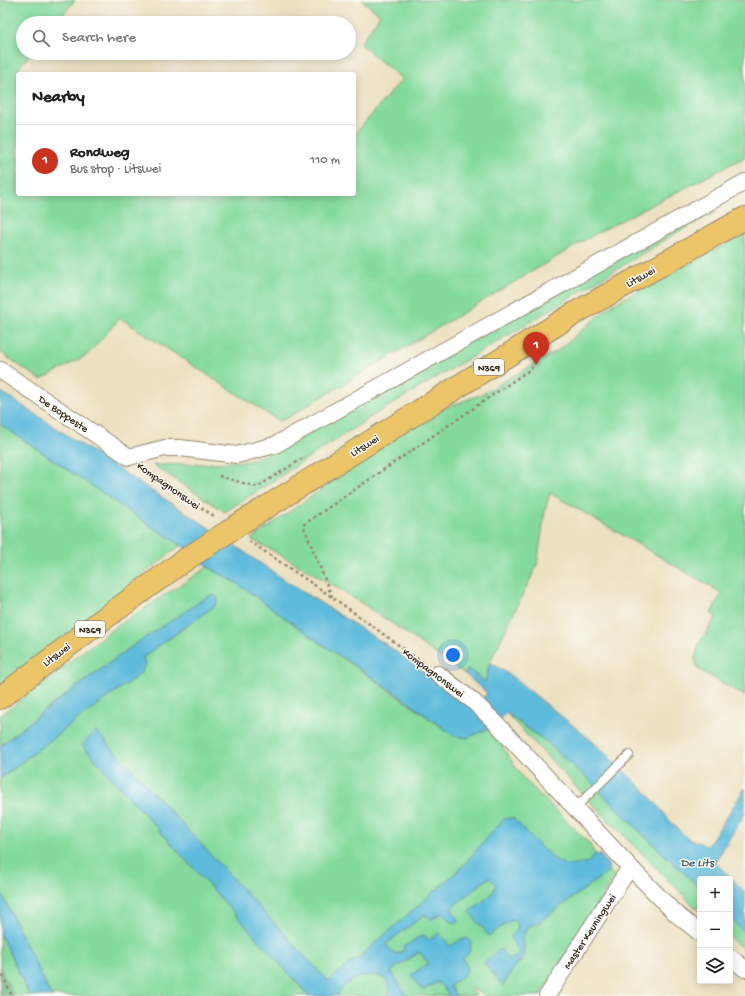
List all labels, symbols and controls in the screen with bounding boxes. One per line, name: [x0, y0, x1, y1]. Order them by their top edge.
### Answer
search box: [16, 16, 356, 60]
icon: search: [30, 27, 52, 49]
text: Search here: [62, 29, 136, 47]
text: Nearby: [32, 88, 85, 108]
text: Rondweg: [70, 144, 129, 162]
text: 1: [42, 153, 48, 168]
text: 110 m: [310, 153, 340, 168]
text: Bus stop · Litswei: [70, 162, 161, 177]
street label: Litswei: [624, 265, 658, 291]
pin: 1: [523, 332, 549, 365]
road number: N369: [474, 359, 504, 375]
street label: De Boppeste: [35, 393, 90, 436]
street label: Litswei: [349, 433, 382, 460]
street label: Kompagnonswei: [134, 460, 202, 513]
road number: N369: [75, 621, 105, 637]
street label: Litswei: [41, 641, 73, 670]
your location: [443, 645, 463, 665]
street label: Kompagnonswei: [400, 646, 466, 701]
water label: De Lits: [680, 857, 715, 871]
map controls: [697, 876, 733, 984]
button: +: [697, 876, 733, 912]
street label: Master Keuningwei: [562, 892, 619, 972]
button: −: [697, 912, 733, 948]
button: layers: [697, 948, 733, 984]

